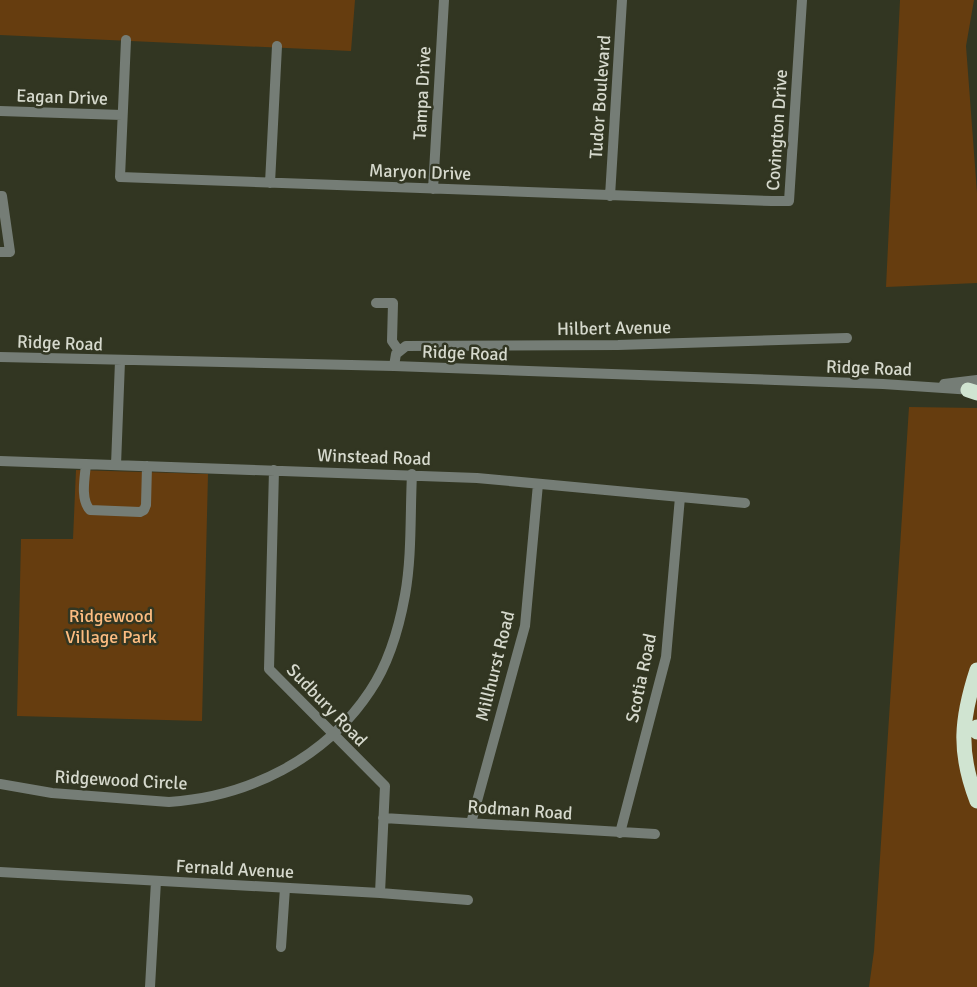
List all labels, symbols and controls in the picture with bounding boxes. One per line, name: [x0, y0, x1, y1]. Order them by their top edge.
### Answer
street label: Tudor Boulevard: [585, 34, 615, 160]
street label: Tampa Drive: [409, 46, 435, 140]
street label: Covington Drive: [762, 69, 792, 191]
street label: Eagan Drive: [16, 84, 108, 110]
street label: Maryon Drive: [368, 159, 472, 185]
street label: Hilbert Avenue: [557, 316, 671, 340]
street label: Ridge Road: [17, 331, 103, 355]
street label: Ridge Road: [422, 341, 508, 365]
street label: Ridge Road: [826, 356, 912, 380]
street label: Winstead Road: [317, 444, 431, 470]
park label: Ridgewood Village Park: [65, 605, 157, 648]
street label: Millhurst Road: [471, 609, 519, 723]
street label: Scotia Road: [621, 631, 661, 725]
street label: Sudbury Road: [282, 659, 372, 751]
street label: Ridgewood Circle: [54, 766, 188, 794]
street label: Rodman Road: [467, 795, 573, 825]
street label: Fernald Avenue: [175, 855, 295, 883]

